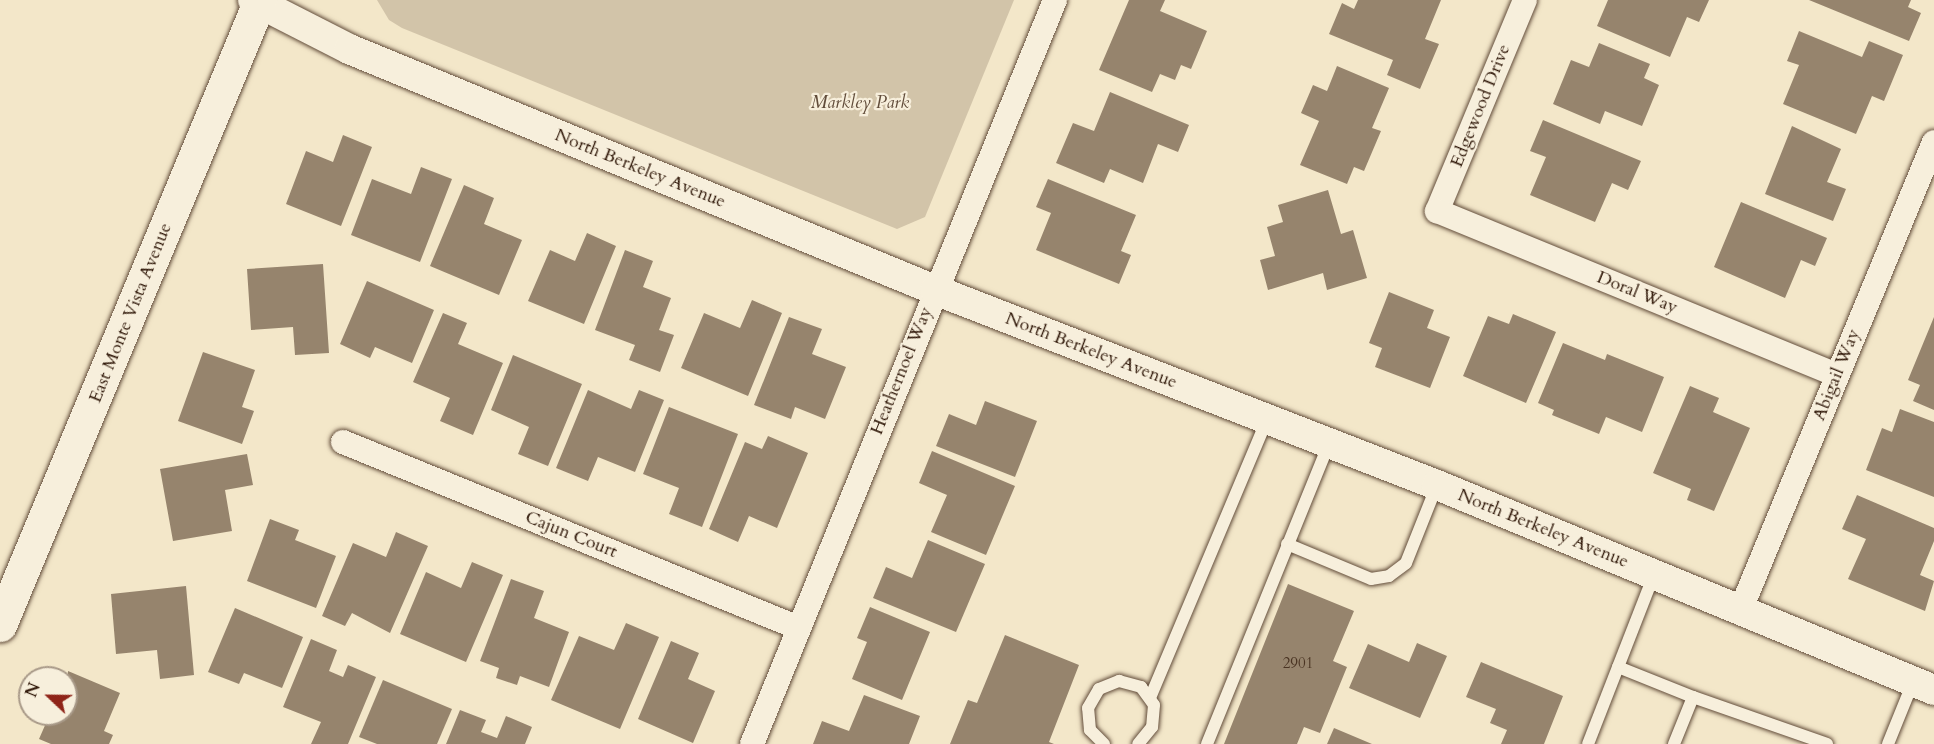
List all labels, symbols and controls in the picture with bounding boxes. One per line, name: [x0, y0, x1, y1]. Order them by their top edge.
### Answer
street label: Edgewood Drive: [1446, 41, 1516, 171]
park label: Markley Park: [811, 92, 909, 114]
street label: North Berkeley Avenue: [551, 125, 729, 213]
street label: East Monte Vista Avenue: [85, 220, 177, 406]
street label: Doral Way: [1593, 267, 1681, 319]
street label: Heathernoel Way: [867, 304, 937, 438]
street label: North Berkeley Avenue: [1002, 308, 1180, 394]
street label: Abigail Way: [1809, 326, 1865, 424]
street label: North Berkeley Avenue: [1454, 485, 1632, 573]
street label: Cajun Court: [522, 507, 620, 563]
house number: 2901: [1283, 655, 1313, 673]
north arrow: [18, 666, 78, 726]
text: N: [20, 679, 46, 701]

